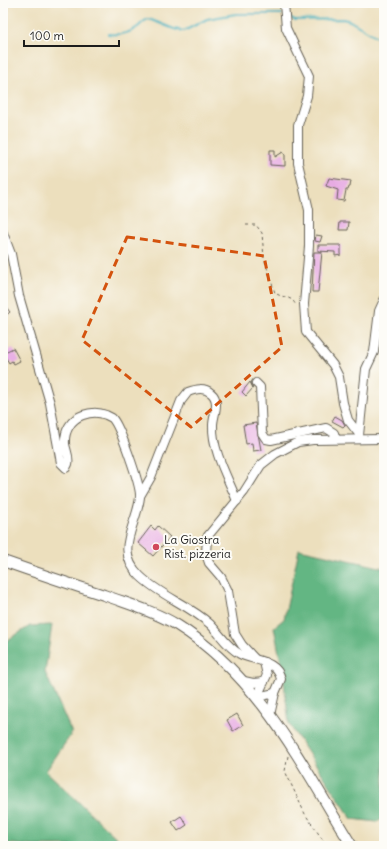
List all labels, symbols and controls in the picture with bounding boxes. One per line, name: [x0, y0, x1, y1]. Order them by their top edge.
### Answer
scale bar: [24, 22, 119, 48]
text: 100 m: [30, 28, 64, 43]
place label: La Giostra Rist. pizzeria: [164, 532, 231, 561]
marker: La Giostra Rist. pizzeria: [151, 542, 161, 552]

